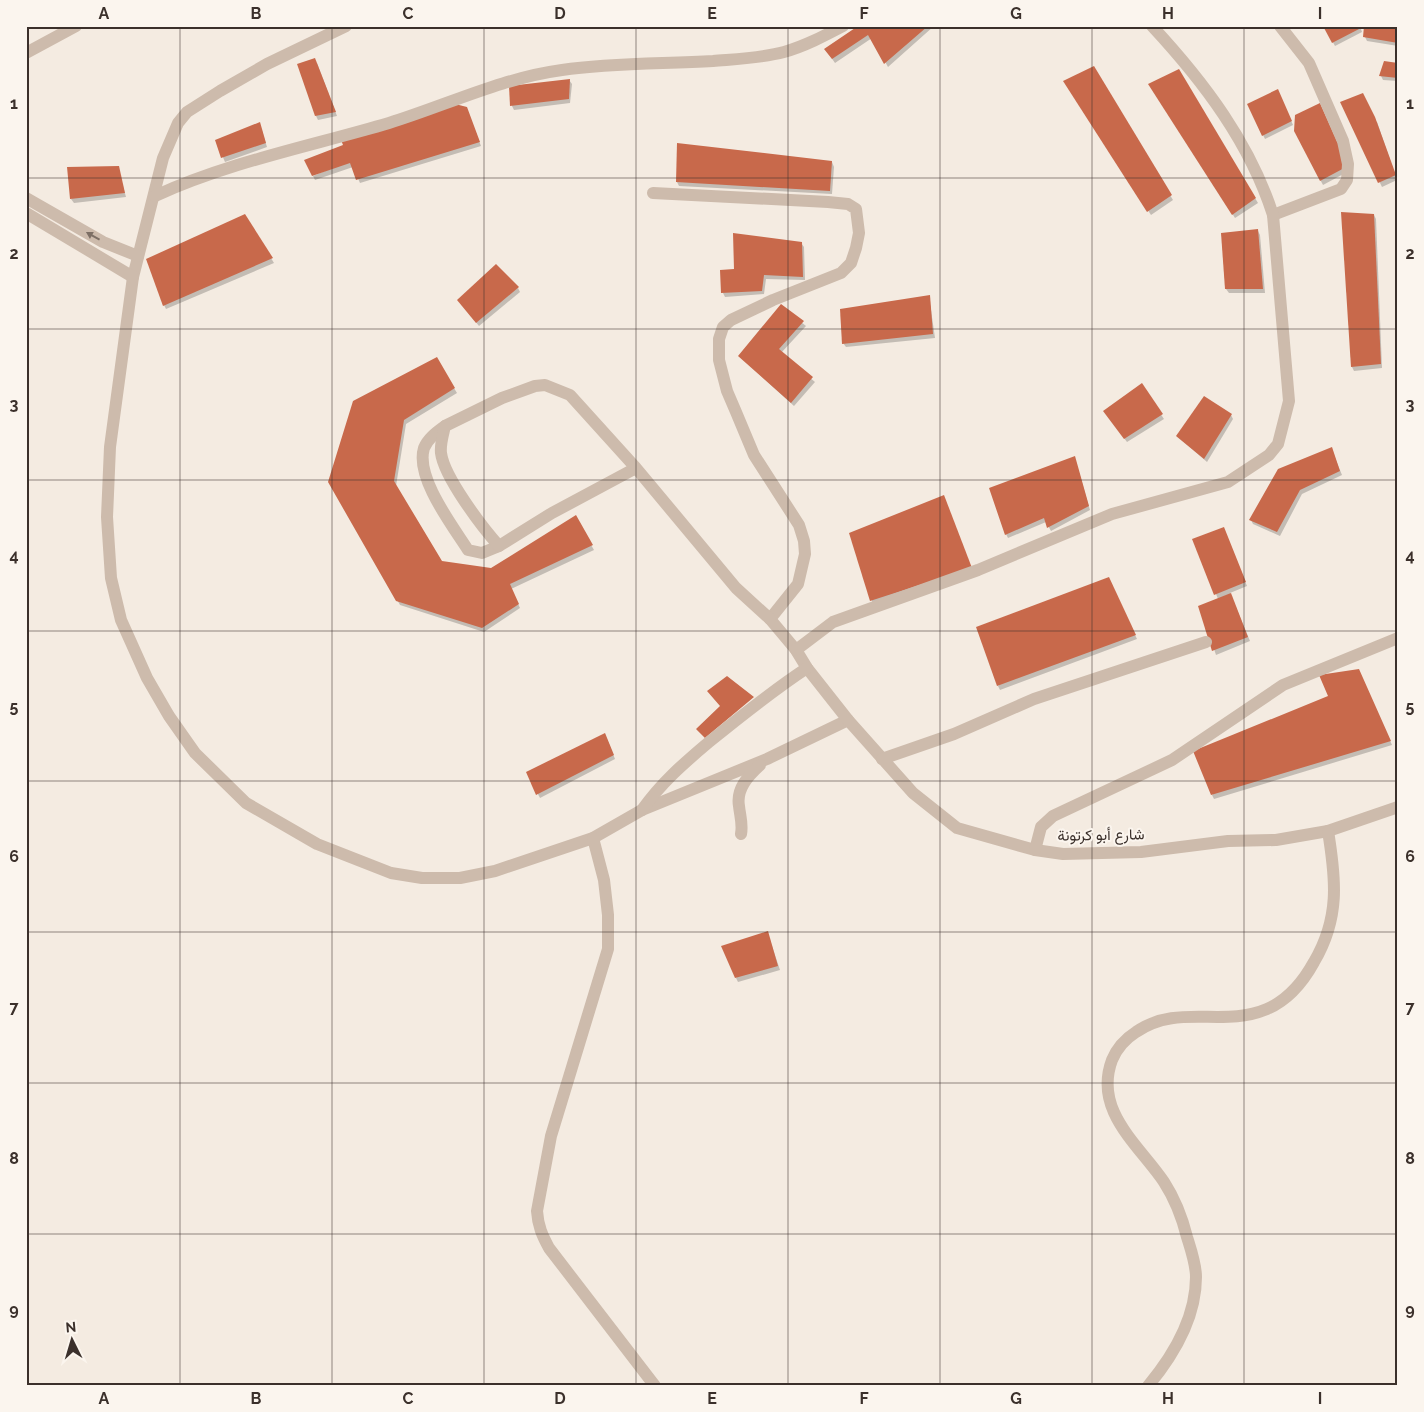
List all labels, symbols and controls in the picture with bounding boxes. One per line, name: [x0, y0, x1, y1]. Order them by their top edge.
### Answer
text: A: [99, 4, 110, 23]
text: B: [251, 4, 262, 23]
text: C: [403, 4, 414, 23]
text: D: [554, 4, 566, 23]
text: E: [707, 4, 717, 23]
text: F: [859, 4, 869, 23]
text: G: [1010, 4, 1022, 23]
text: H: [1162, 4, 1174, 23]
text: I: [1318, 4, 1322, 23]
text: 1: [10, 94, 18, 113]
text: 1: [1406, 94, 1414, 113]
one-way arrow: [86, 232, 100, 240]
text: 2: [9, 244, 19, 263]
text: 2: [1405, 244, 1415, 263]
text: 3: [10, 395, 19, 414]
text: 3: [1406, 395, 1415, 414]
text: 4: [9, 546, 19, 565]
text: 4: [1405, 546, 1415, 565]
text: 5: [10, 697, 19, 716]
text: 5: [1406, 697, 1415, 716]
street label: شارع أبو كرتونة: [1057, 825, 1145, 847]
text: 6: [9, 847, 19, 866]
text: 6: [1405, 847, 1415, 866]
text: 7: [10, 998, 19, 1017]
text: 7: [1406, 998, 1415, 1017]
text: 8: [9, 1149, 19, 1168]
text: 8: [1405, 1149, 1415, 1168]
text: 9: [9, 1300, 19, 1319]
text: 9: [1405, 1300, 1415, 1319]
north arrow: [48, 1314, 98, 1364]
text: N: [65, 1319, 77, 1335]
text: A: [99, 1389, 110, 1408]
text: B: [251, 1389, 262, 1408]
text: C: [403, 1389, 414, 1408]
text: D: [554, 1389, 566, 1408]
text: E: [707, 1389, 717, 1408]
text: F: [859, 1389, 869, 1408]
text: G: [1010, 1389, 1022, 1408]
text: H: [1162, 1389, 1174, 1408]
text: I: [1318, 1389, 1322, 1408]

